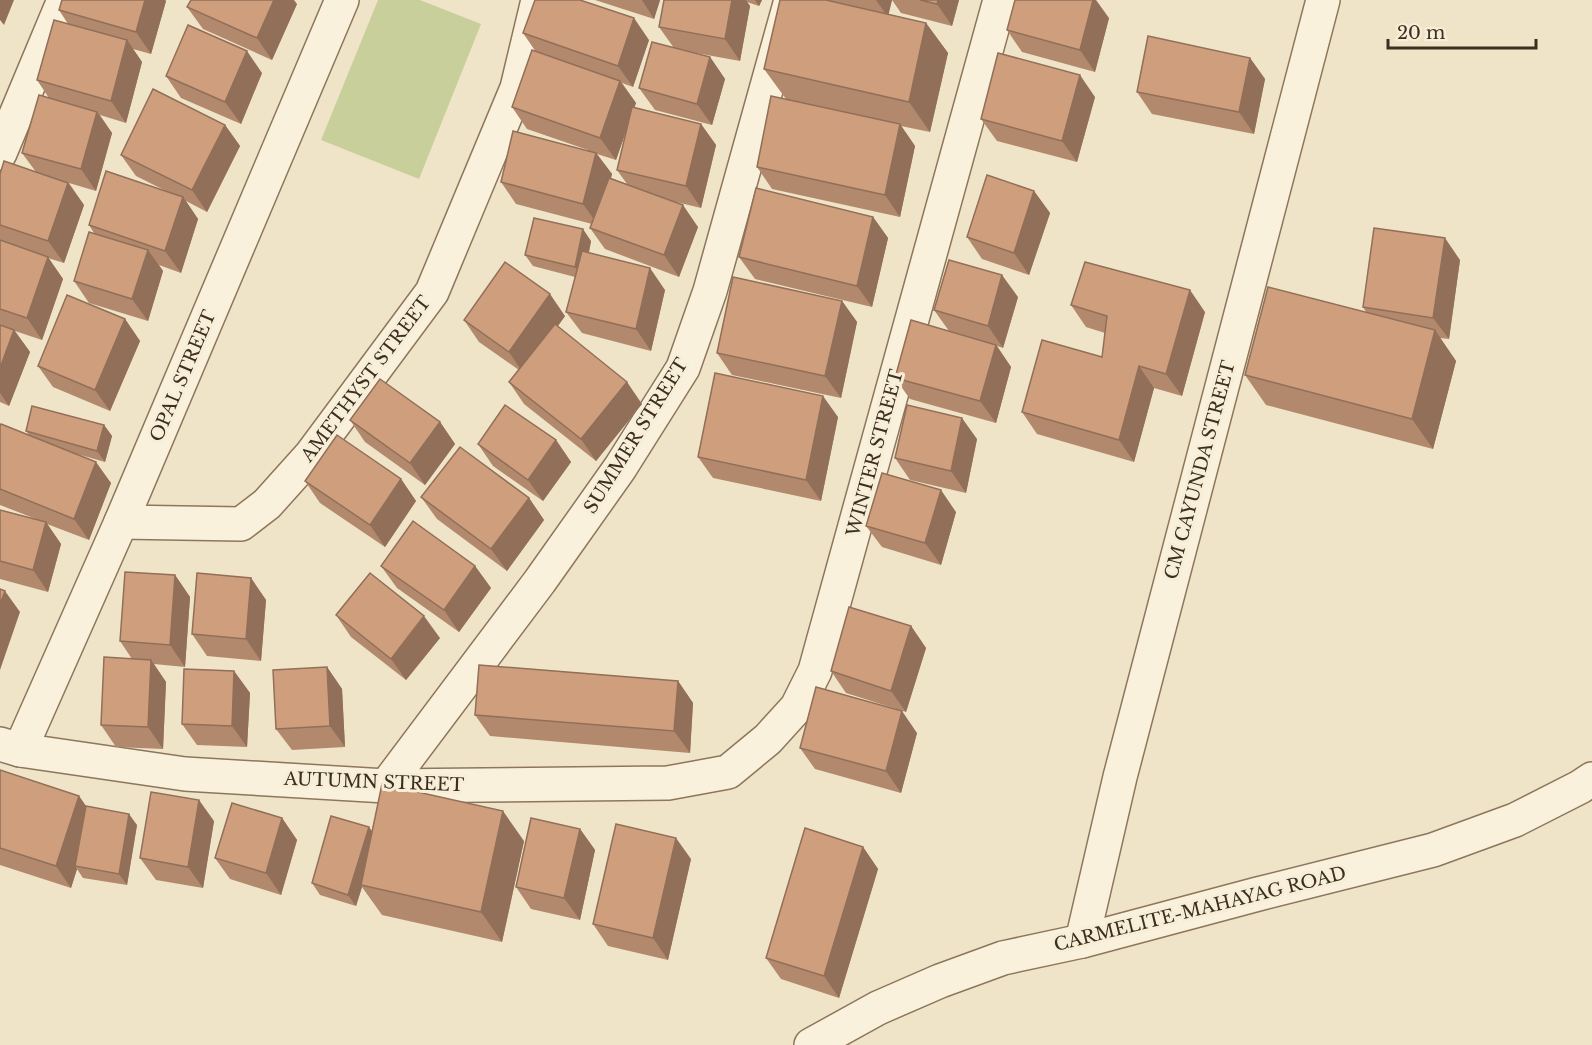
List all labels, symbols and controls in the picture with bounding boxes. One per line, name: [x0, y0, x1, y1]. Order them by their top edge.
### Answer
scale bar: [1388, 12, 1536, 50]
text: 20 m: [1397, 22, 1445, 44]
street label: AMETHYST STREET: [296, 291, 436, 467]
street label: OPAL STREET: [145, 307, 221, 445]
street label: SUMMER STREET: [579, 354, 693, 518]
street label: CM CAYUNDA STREET: [1160, 358, 1240, 582]
street label: WINTER STREET: [842, 367, 908, 540]
street label: AUTUMN STREET: [282, 768, 465, 796]
street label: CARMELITE-MAHAYAG ROAD: [1052, 862, 1348, 956]

